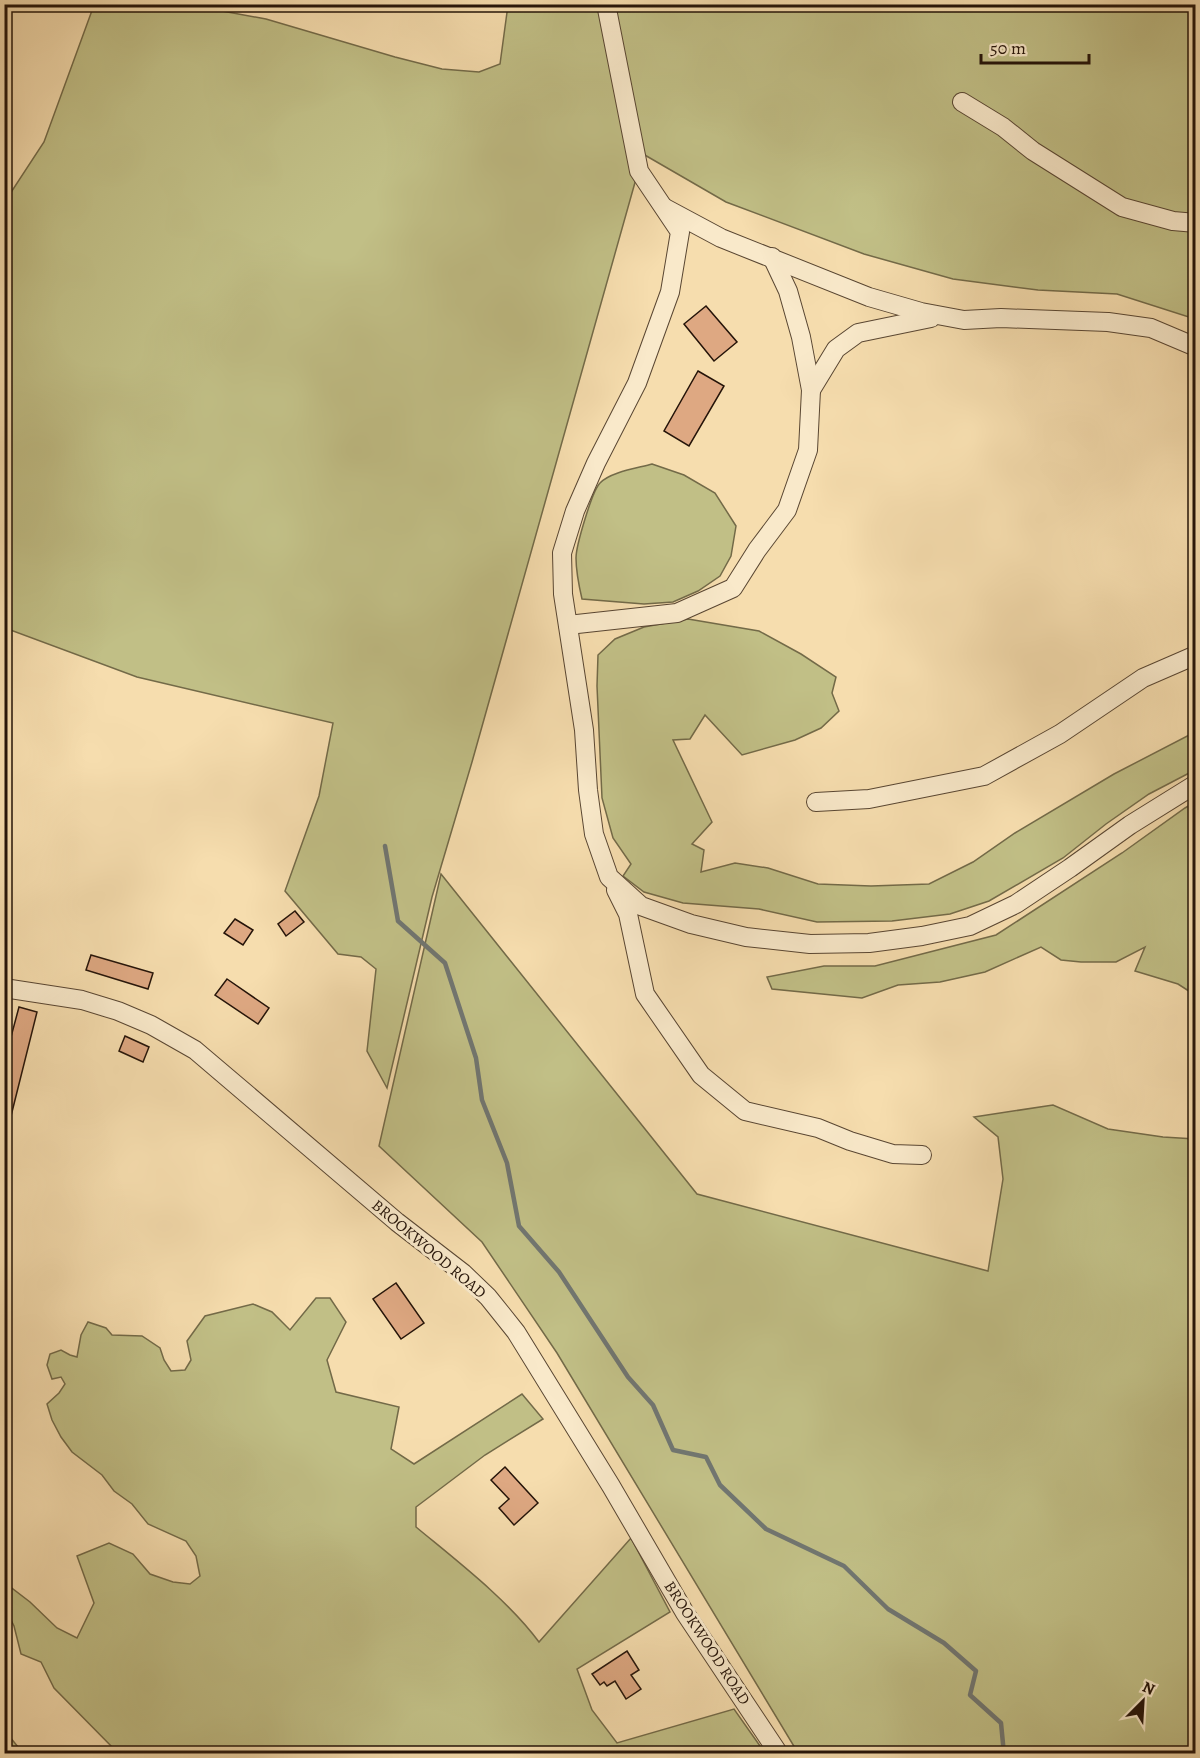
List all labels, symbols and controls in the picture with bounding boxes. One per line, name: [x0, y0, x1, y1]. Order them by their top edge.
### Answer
scale bar: [981, 27, 1089, 65]
text: 50 m: [990, 36, 1026, 60]
street label: BROOKWOOD ROAD: [367, 1194, 491, 1304]
street label: BROOKWOOD ROAD: [659, 1577, 755, 1709]
north arrow: [1113, 1671, 1173, 1731]
text: N: [1139, 1676, 1159, 1701]

